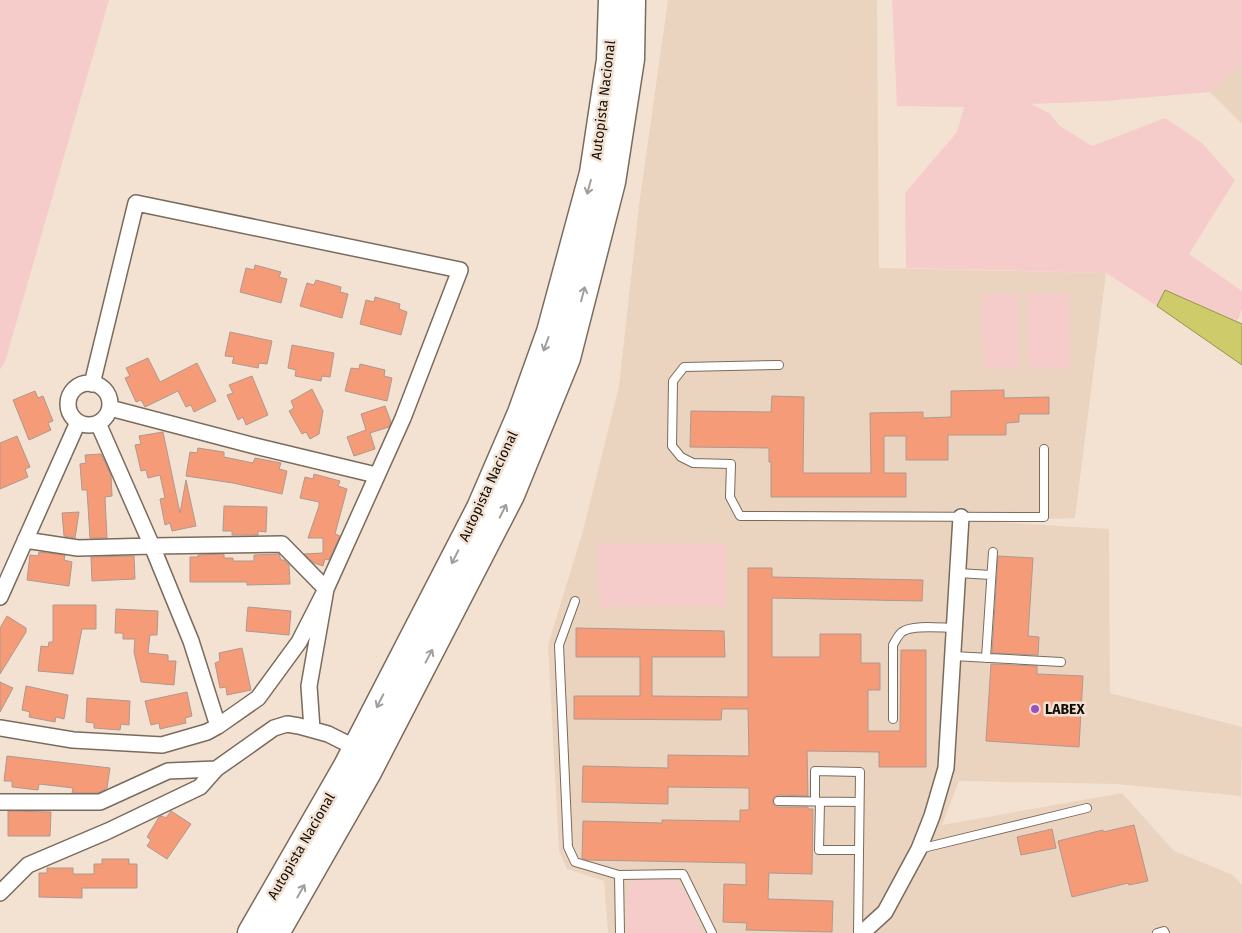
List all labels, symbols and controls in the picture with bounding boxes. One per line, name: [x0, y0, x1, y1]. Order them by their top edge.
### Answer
street label: Autopista Nacional: [588, 39, 619, 161]
one-way arrow: [584, 179, 594, 195]
one-way arrow: [579, 286, 589, 302]
one-way arrow: [541, 335, 550, 351]
street label: Autopista Nacional: [455, 428, 522, 544]
one-way arrow: [499, 504, 508, 519]
one-way arrow: [450, 549, 459, 564]
one-way arrow: [425, 649, 434, 664]
one-way arrow: [375, 694, 385, 709]
place label: LABEX: [1045, 701, 1085, 718]
marker: LABEX: [1029, 703, 1041, 715]
street label: Autopista Nacional: [264, 790, 339, 902]
one-way arrow: [296, 884, 306, 898]

